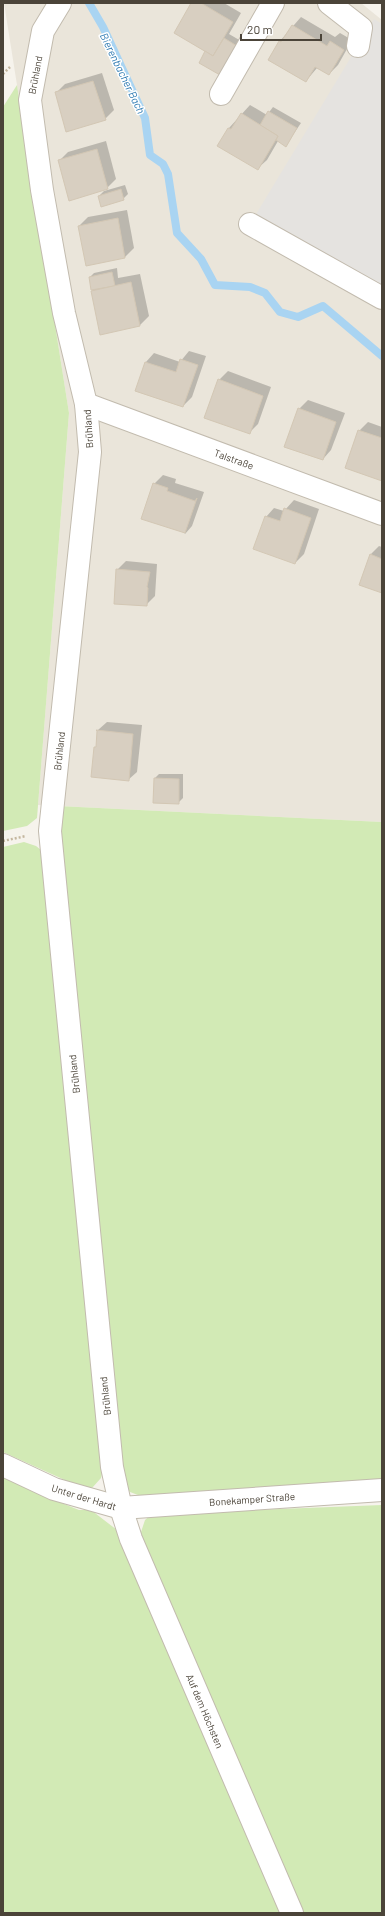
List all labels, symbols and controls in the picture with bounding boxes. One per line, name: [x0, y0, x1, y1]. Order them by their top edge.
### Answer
scale bar: [241, 16, 321, 42]
text: 20 m: [247, 22, 273, 36]
water label: Bierenbacher Bach: [98, 30, 148, 116]
street label: Brühland: [25, 55, 45, 95]
street label: Brühland: [81, 409, 95, 449]
street label: Talstraße: [213, 446, 255, 472]
street label: Brühland: [51, 731, 67, 771]
street label: Brühland: [66, 1054, 82, 1094]
street label: Brühland: [97, 1376, 113, 1416]
street label: Unter der Hardt: [50, 1481, 118, 1513]
street label: Bonekamper Straße: [209, 1490, 295, 1508]
street label: Auf dem Höchsten: [184, 1672, 226, 1750]

